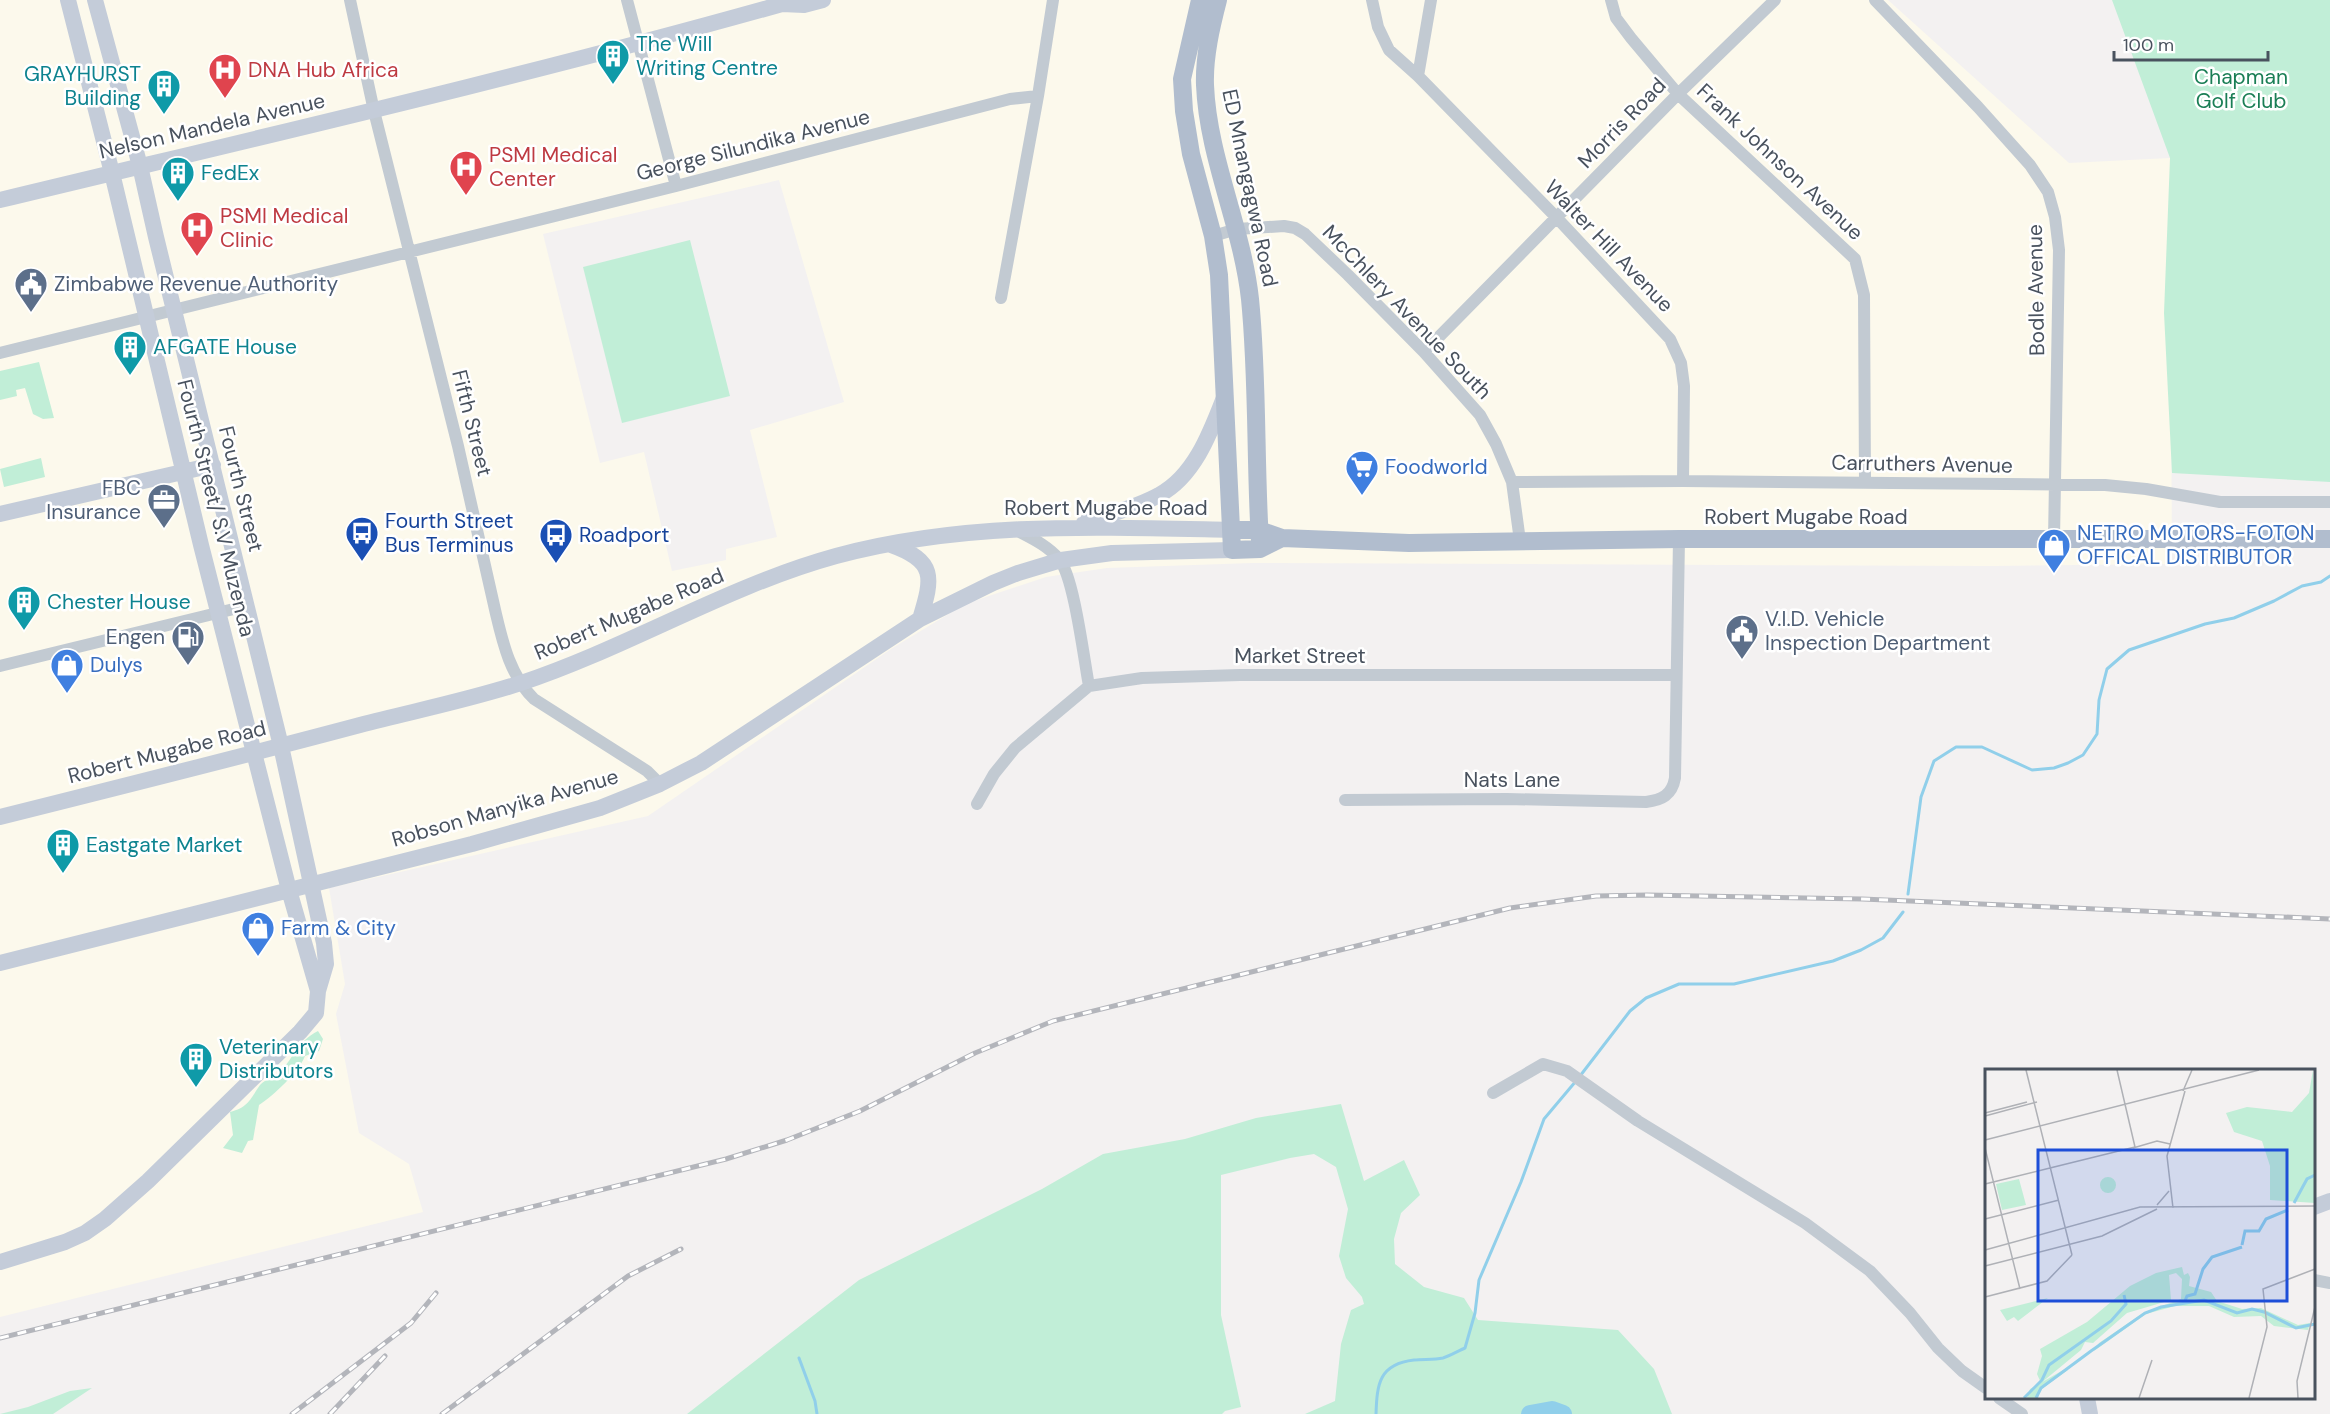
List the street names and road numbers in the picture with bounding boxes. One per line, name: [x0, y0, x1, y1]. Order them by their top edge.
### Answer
street label: Morris Road: [1572, 72, 1672, 174]
street label: Frank Johnson Avenue: [1691, 78, 1869, 247]
street label: Nelson Mandela Avenue: [96, 86, 328, 166]
street label: ED Mnangagwa Road: [1215, 87, 1285, 289]
street label: George Silundika Avenue: [633, 102, 873, 188]
street label: Walter Hill Avenue: [1538, 174, 1680, 318]
street label: McChlery Avenue South: [1316, 219, 1498, 405]
street label: Bodle Avenue: [2021, 224, 2051, 356]
street label: Fifth Street: [445, 367, 499, 479]
street label: Fourth Street/ S.V Muzenda: [170, 376, 262, 640]
street label: Fourth Street: [212, 423, 270, 555]
street label: Carruthers Avenue: [1831, 448, 2013, 480]
street label: Robert Mugabe Road: [1004, 494, 1208, 522]
street label: Robert Mugabe Road: [1704, 503, 1908, 531]
street label: Robert Mugabe Road: [530, 561, 728, 667]
street label: Market Street: [1234, 642, 1366, 670]
street label: Robert Mugabe Road: [65, 714, 269, 790]
street label: Robson Manyika Avenue: [388, 762, 622, 854]
street label: Nats Lane: [1464, 766, 1560, 794]

